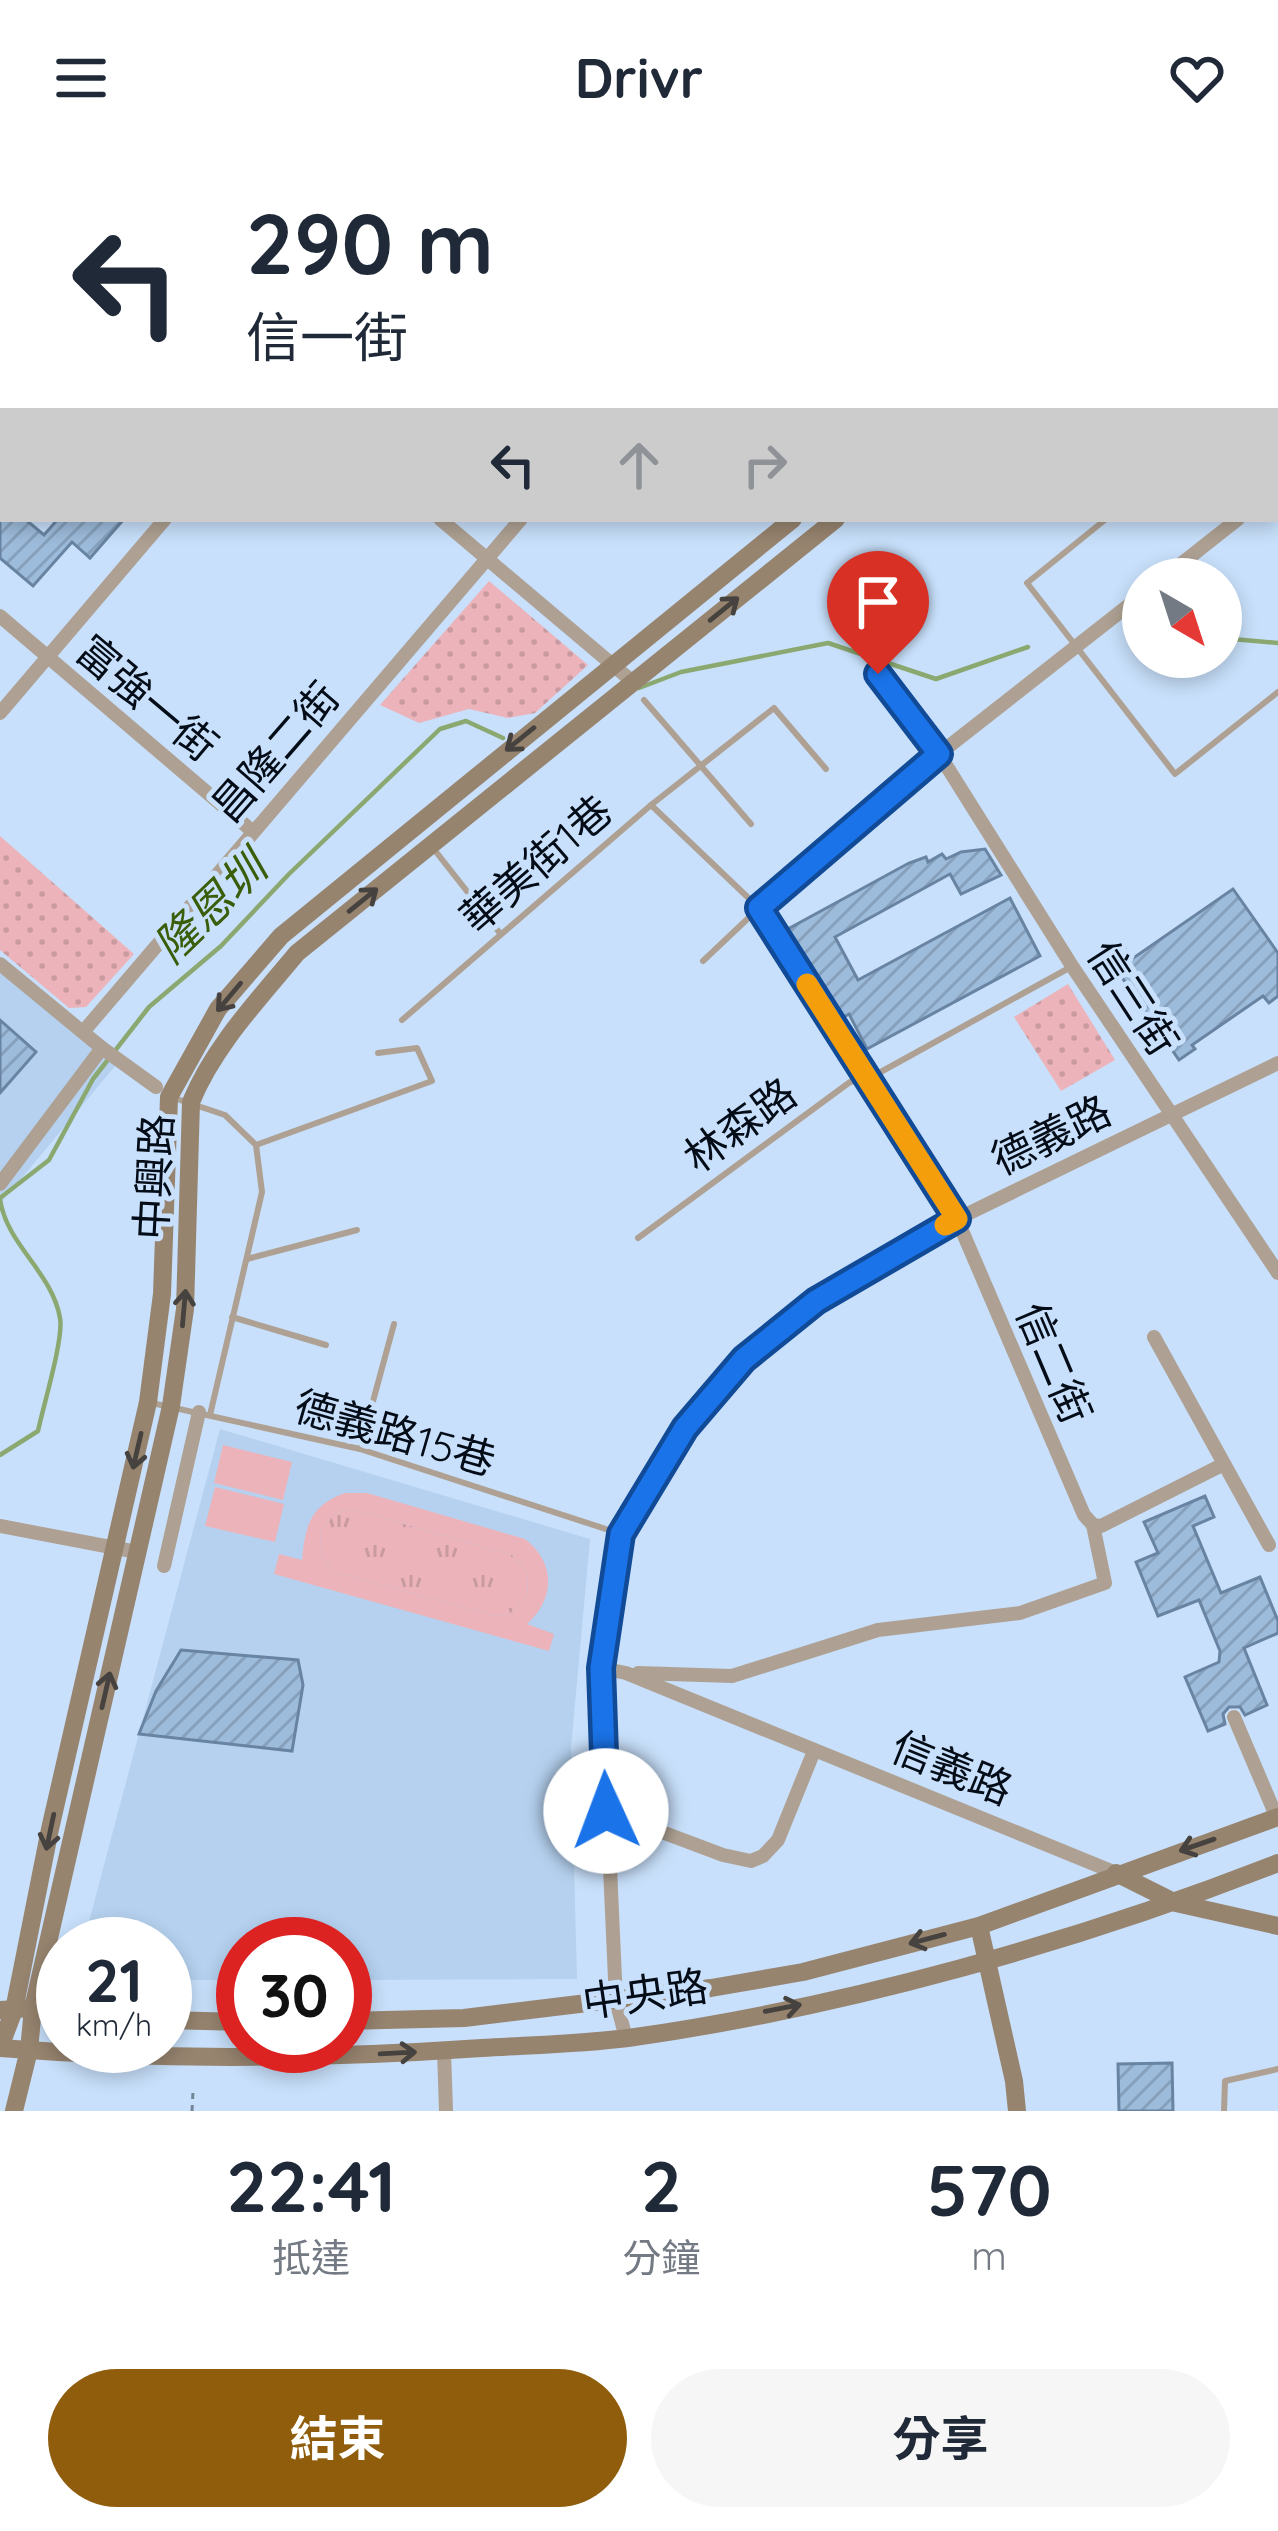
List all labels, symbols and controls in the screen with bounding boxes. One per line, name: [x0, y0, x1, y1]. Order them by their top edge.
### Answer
text: Drivr: [575, 44, 703, 112]
icon: menu: [48, 45, 114, 111]
icon: heart: [1164, 45, 1230, 111]
text: 290 m: [246, 190, 494, 295]
icon: left: [48, 204, 204, 360]
text: 信一街: [246, 303, 408, 371]
icon: left: [480, 432, 546, 498]
icon: ahead: [606, 432, 672, 498]
icon: right: [732, 432, 798, 498]
pin: [827, 551, 929, 674]
north arrow: [1122, 558, 1242, 678]
map controls: [1122, 558, 1242, 678]
icon: arrive: [845, 569, 911, 635]
one-way arrow: [708, 596, 740, 622]
street label: 富強一街: [66, 623, 229, 772]
street label: 昌隆二街: [200, 671, 350, 832]
one-way arrow: [505, 725, 537, 752]
street label: 華美街1巷: [449, 783, 622, 944]
water label: 隆恩圳: [141, 835, 282, 973]
one-way arrow: [347, 887, 378, 914]
street label: 信三街: [1077, 930, 1190, 1065]
one-way arrow: [216, 980, 242, 1012]
street label: 林森路: [673, 1066, 806, 1183]
street label: 德義路: [983, 1083, 1119, 1186]
street label: 中興路: [124, 1113, 183, 1241]
one-way arrow: [173, 1289, 196, 1328]
street label: 信二街: [1005, 1294, 1103, 1431]
street label: 德義路15巷: [289, 1379, 502, 1486]
one-way arrow: [125, 1432, 147, 1470]
one-way arrow: [96, 1671, 118, 1709]
street label: 信義路: [884, 1719, 1021, 1816]
position arrow: [543, 1748, 669, 1874]
one-way arrow: [38, 1811, 60, 1850]
one-way arrow: [1179, 1836, 1216, 1857]
speed limit sign: 30: [216, 1917, 372, 2073]
one-way arrow: [908, 1930, 946, 1952]
text: 21: [85, 1942, 143, 2017]
street label: 中央路: [579, 1958, 711, 2029]
one-way arrow: [762, 1996, 801, 2018]
text: km/h: [76, 2006, 152, 2044]
one-way arrow: [377, 2041, 416, 2064]
text: 22:41: [226, 2140, 396, 2230]
text: 2: [641, 2140, 682, 2230]
text: 570: [927, 2144, 1052, 2234]
text: m: [971, 2231, 1007, 2280]
text: 抵達: [272, 2233, 350, 2282]
text: 分鐘: [622, 2233, 700, 2282]
button: 結束: [48, 2369, 627, 2507]
button: 分享: [651, 2369, 1230, 2507]

